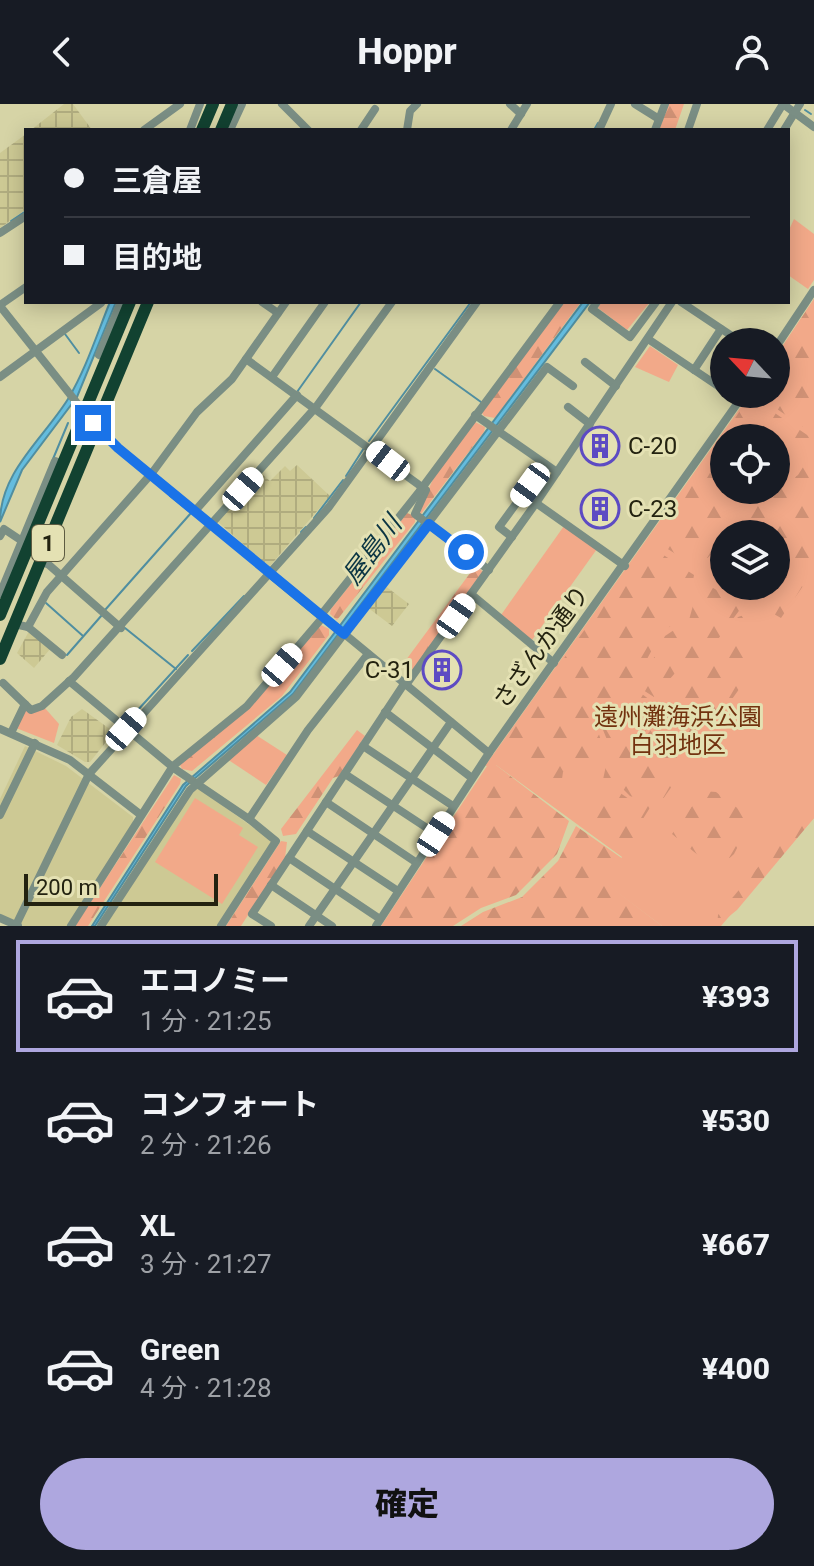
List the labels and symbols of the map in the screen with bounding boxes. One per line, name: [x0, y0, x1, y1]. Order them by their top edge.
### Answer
north arrow: [710, 328, 790, 408]
route end: [75, 405, 111, 441]
building icon: C-20: [579, 425, 621, 467]
place label: C-20: [628, 432, 677, 460]
car: [362, 437, 414, 485]
car: [506, 459, 554, 511]
car: [218, 463, 268, 515]
building icon: C-23: [579, 488, 621, 530]
place label: C-23: [628, 495, 677, 523]
water label: 屋島川: [337, 507, 409, 590]
road number: 1: [32, 525, 64, 561]
route start: [448, 534, 484, 570]
street label: さざんか通り: [487, 581, 595, 713]
car: [432, 589, 480, 643]
car: [257, 639, 307, 691]
building icon: C-31: [421, 649, 463, 691]
place label: C-31: [365, 656, 414, 684]
car: [101, 703, 151, 755]
park label: 遠州灘海浜公園 白羽地区: [594, 703, 762, 759]
car: [413, 807, 459, 861]
scale bar: [24, 870, 218, 906]

